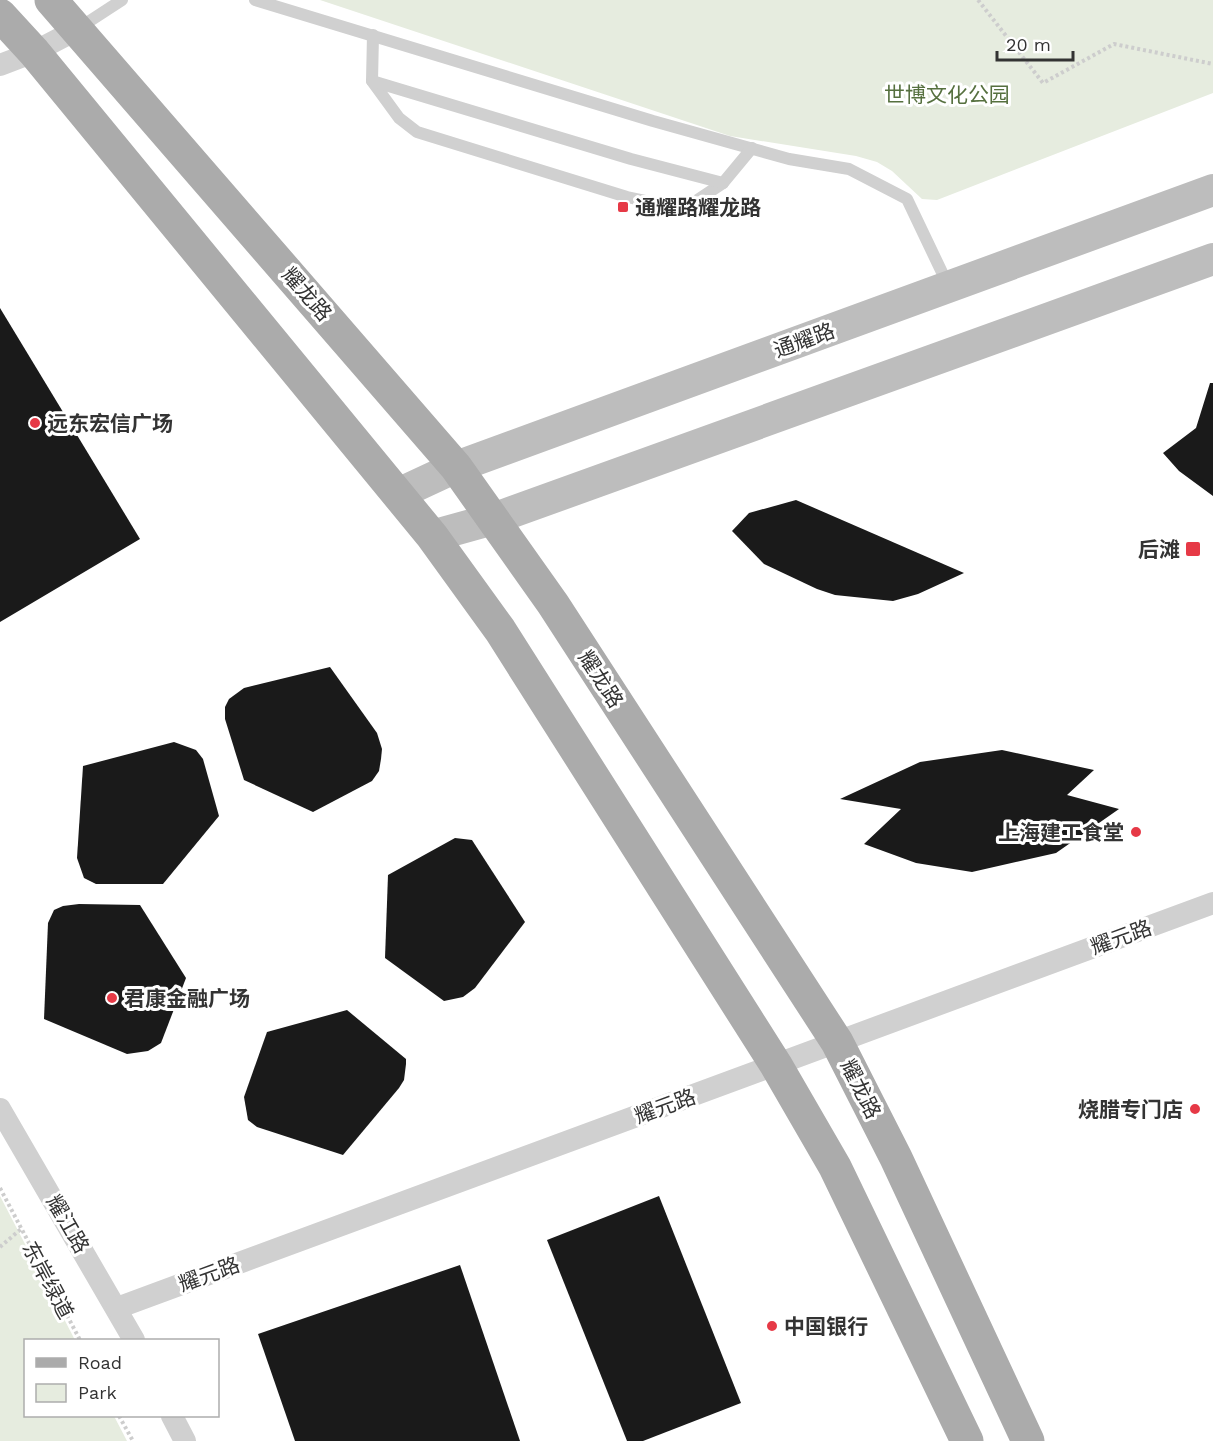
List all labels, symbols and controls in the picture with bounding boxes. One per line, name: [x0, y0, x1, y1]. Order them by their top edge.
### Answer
scale bar: [997, 24, 1074, 62]
text: 20 m: [1006, 34, 1051, 55]
park label: 世博文化公园: [884, 82, 1010, 107]
place label: 通耀路耀龙路: [635, 195, 761, 220]
marker: 通耀路耀龙路: [616, 200, 630, 214]
street label: 耀龙路: [277, 262, 337, 326]
street label: 通耀路: [770, 317, 838, 363]
place label: 远东宏信广场: [47, 411, 173, 436]
marker: 远东宏信广场: [28, 416, 42, 430]
place label: 后滩: [1138, 537, 1180, 562]
marker: 后滩: [1184, 540, 1202, 558]
street label: 耀龙路: [573, 646, 629, 712]
place label: 上海建工食堂: [998, 820, 1124, 845]
marker: 上海建工食堂: [1129, 825, 1143, 839]
street label: 耀元路: [1087, 914, 1155, 960]
place label: 君康金融广场: [124, 986, 250, 1011]
marker: 君康金融广场: [105, 991, 119, 1005]
street label: 耀龙路: [836, 1055, 886, 1123]
street label: 耀元路: [631, 1083, 699, 1129]
place label: 烧腊专门店: [1078, 1097, 1183, 1122]
marker: 烧腊专门店: [1188, 1102, 1202, 1116]
street label: 耀江路: [41, 1190, 95, 1258]
street label: 东岸绿道: [17, 1237, 79, 1323]
street label: 耀元路: [175, 1251, 243, 1297]
place label: 中国银行: [784, 1314, 868, 1339]
marker: 中国银行: [765, 1319, 779, 1333]
legend: [24, 1339, 219, 1417]
text: Road: [78, 1352, 122, 1373]
text: Park: [78, 1382, 117, 1403]

